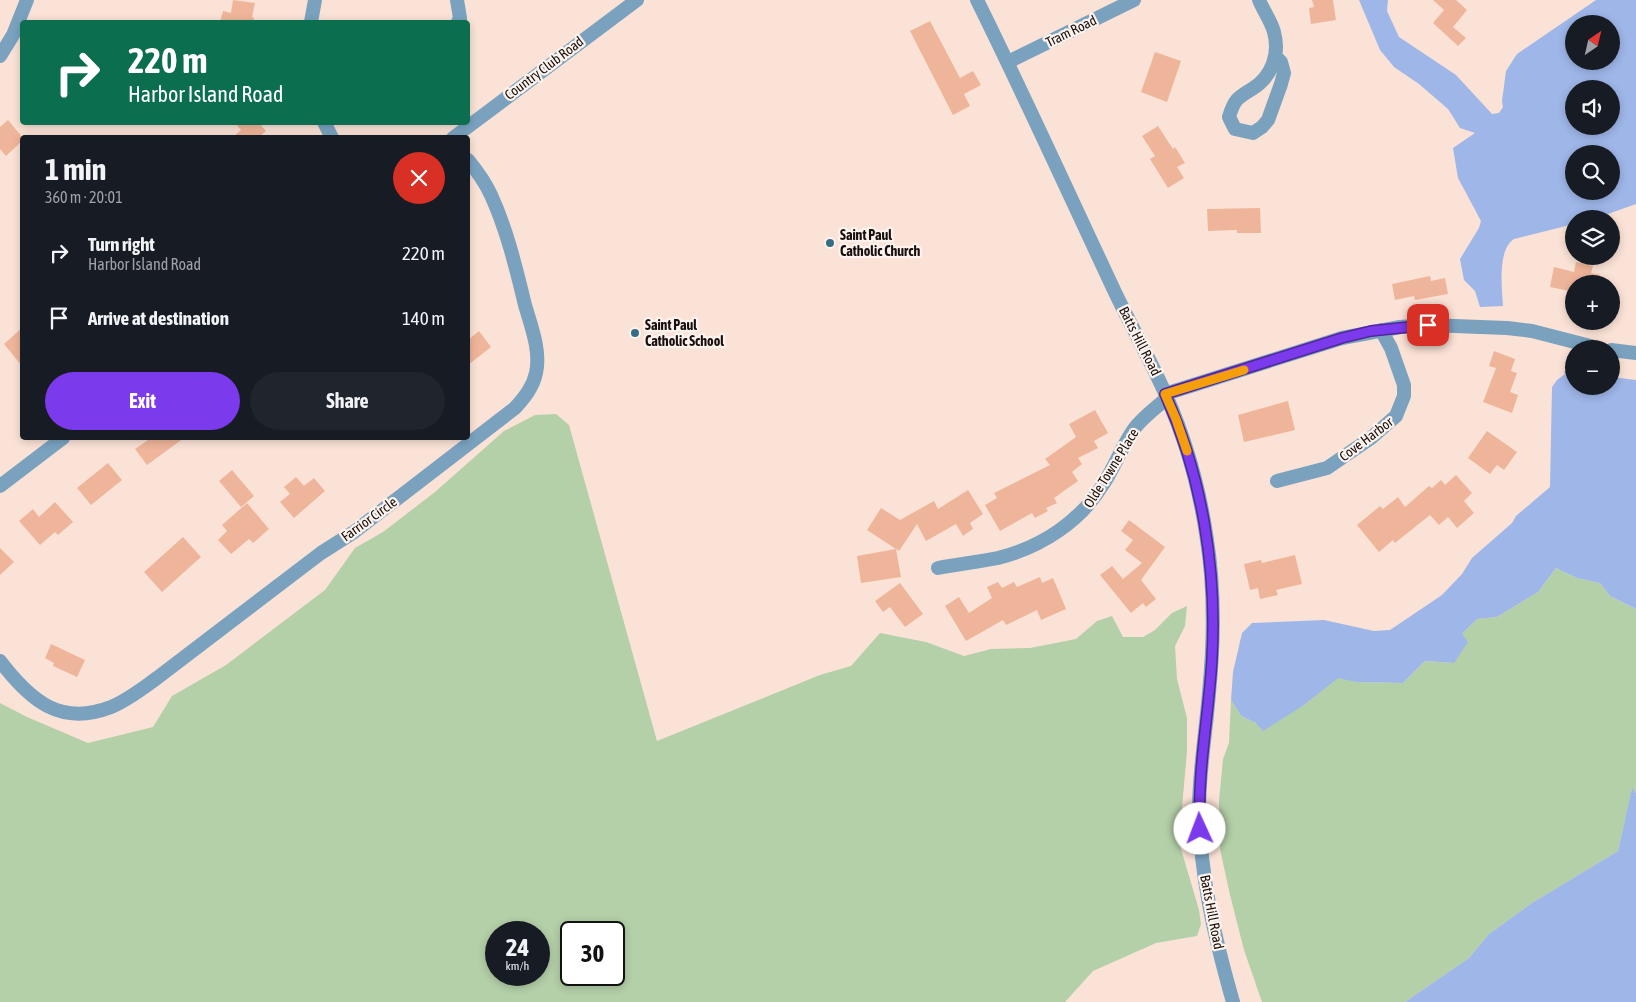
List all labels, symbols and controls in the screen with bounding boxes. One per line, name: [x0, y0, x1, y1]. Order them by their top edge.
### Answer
street label: Tram Road: [1043, 12, 1099, 50]
north arrow: [1565, 15, 1620, 70]
map controls: [1565, 15, 1620, 395]
street label: Country Club Road: [502, 33, 586, 103]
icon: right: [45, 40, 110, 105]
text: 220 m: [128, 40, 207, 80]
button: sound: [1565, 80, 1620, 135]
text: Harbor Island Road: [128, 81, 283, 107]
button: search: [1565, 145, 1620, 200]
text: 1 min: [45, 152, 106, 186]
button: close: [393, 152, 445, 204]
text: 360 m · 20:01: [45, 188, 123, 206]
button: layers: [1565, 210, 1620, 265]
place label: Saint Paul Catholic Church: [840, 227, 920, 259]
text: Turn right: [88, 233, 155, 255]
marker: Saint Paul Catholic Church: [824, 237, 836, 249]
icon: right: [45, 239, 73, 267]
text: 220 m: [402, 242, 445, 264]
text: Harbor Island Road: [88, 255, 201, 273]
button: +: [1565, 275, 1620, 330]
icon: arrive: [45, 304, 73, 332]
street label: Batts Hill Road: [1116, 304, 1164, 378]
pin: [1407, 304, 1449, 346]
text: Arrive at destination: [88, 307, 229, 329]
text: 140 m: [402, 307, 445, 329]
icon: arrive: [1414, 311, 1442, 339]
place label: Saint Paul Catholic School: [645, 317, 724, 349]
marker: Saint Paul Catholic School: [629, 327, 641, 339]
button: −: [1565, 340, 1620, 395]
button: Exit: [45, 372, 240, 430]
button: Share: [250, 372, 445, 430]
street label: Cove Harbor: [1336, 413, 1397, 464]
street label: Olde Towne Place: [1080, 425, 1142, 511]
street label: Farrior Circle: [338, 493, 400, 545]
position arrow: [1173, 802, 1225, 854]
street label: Batts Hill Road: [1197, 873, 1227, 951]
speed limit sign: 30: [560, 921, 625, 986]
text: 24: [506, 933, 529, 961]
text: km/h: [506, 959, 529, 973]

